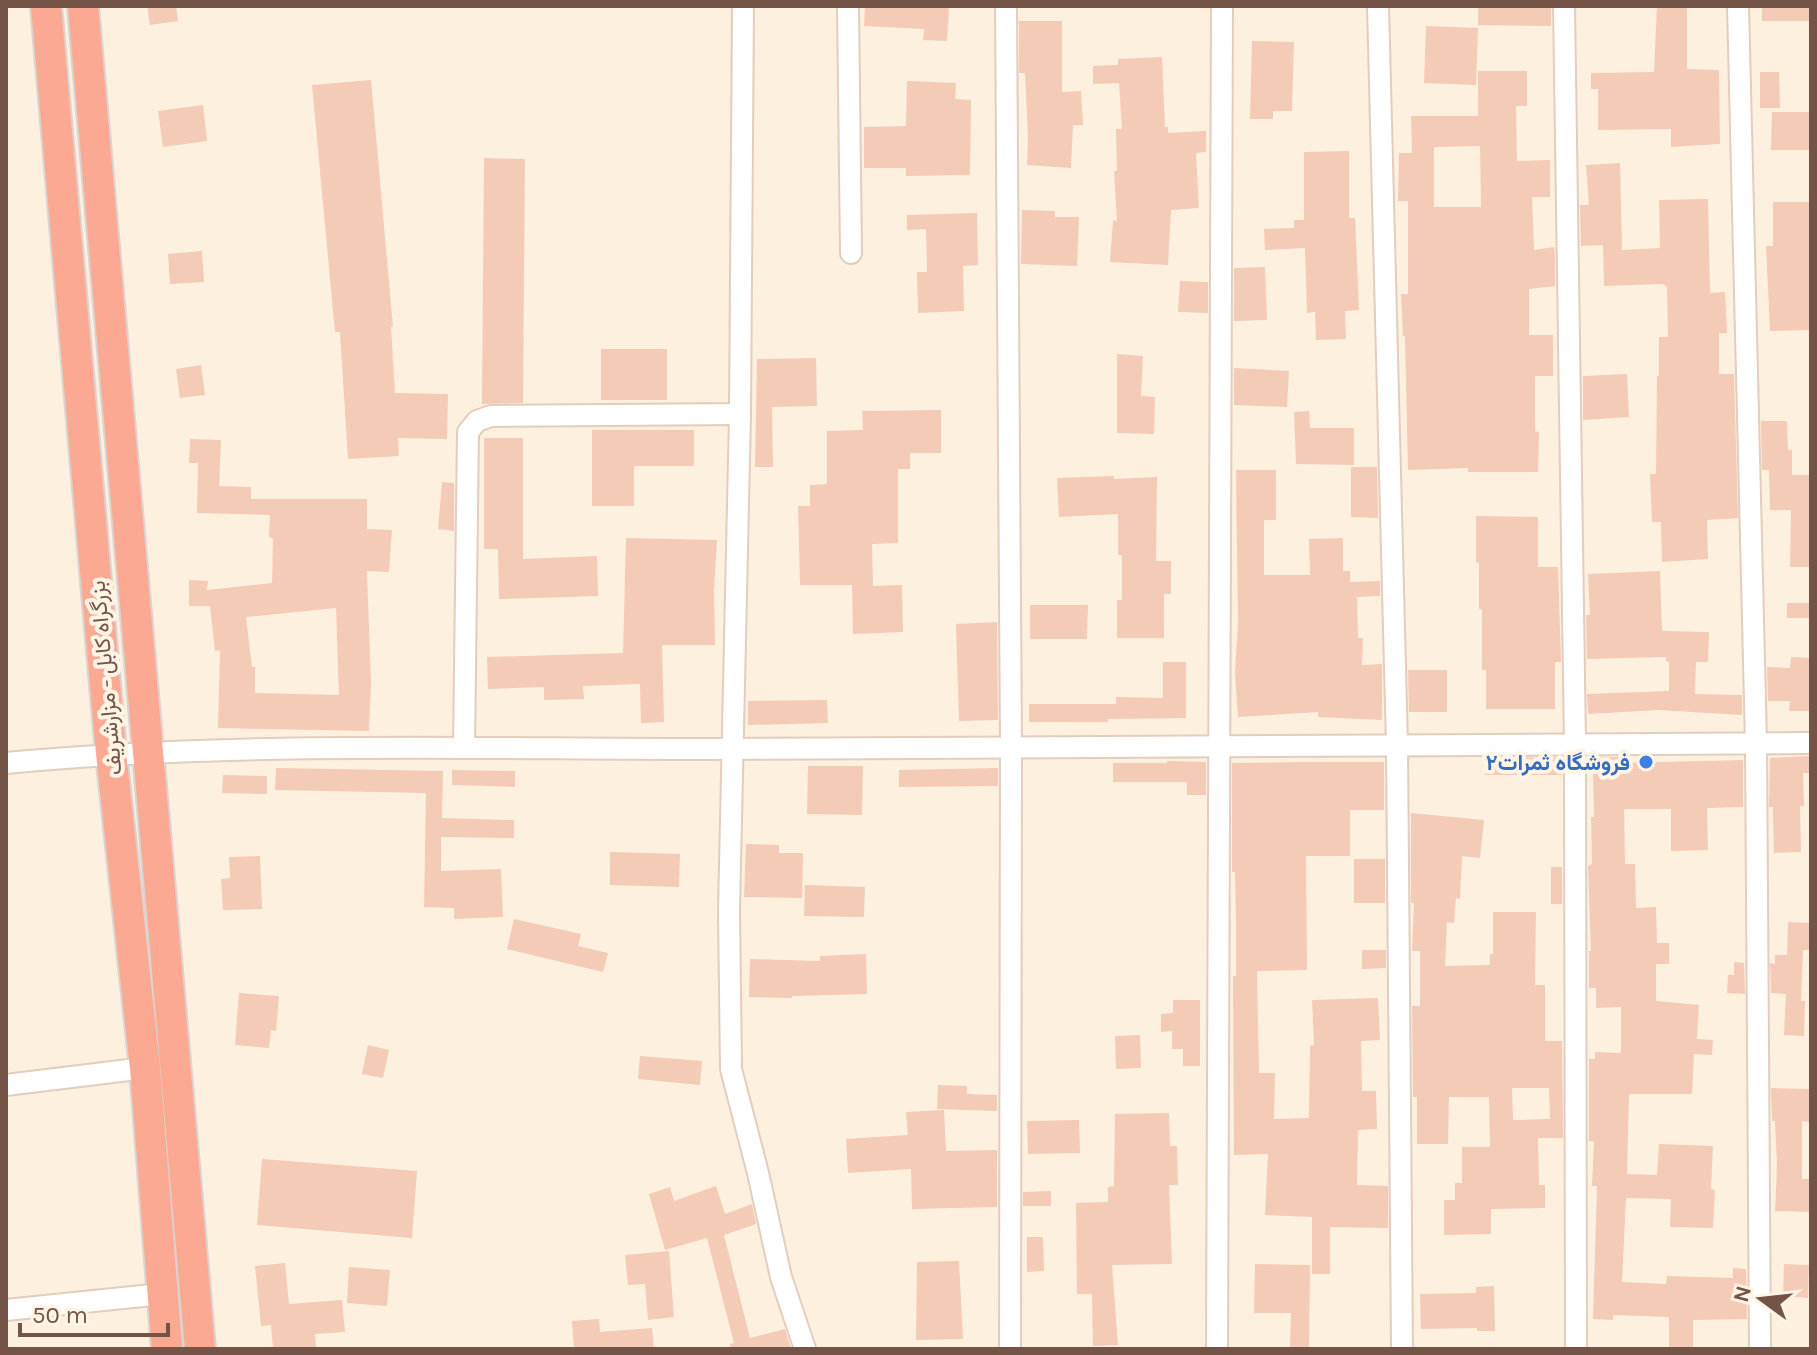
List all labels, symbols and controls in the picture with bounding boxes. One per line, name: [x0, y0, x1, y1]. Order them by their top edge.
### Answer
street label: بزرگراه کابل - مزارشریف: [85, 580, 127, 776]
place label: فروشگاه ثمرات٢: [1486, 750, 1630, 776]
marker: فروشگاه ثمرات٢: [1637, 753, 1655, 771]
north arrow: [1721, 1259, 1801, 1339]
text: N: [1728, 1283, 1757, 1305]
scale bar: [20, 1287, 168, 1337]
text: 50 m: [32, 1301, 88, 1329]

